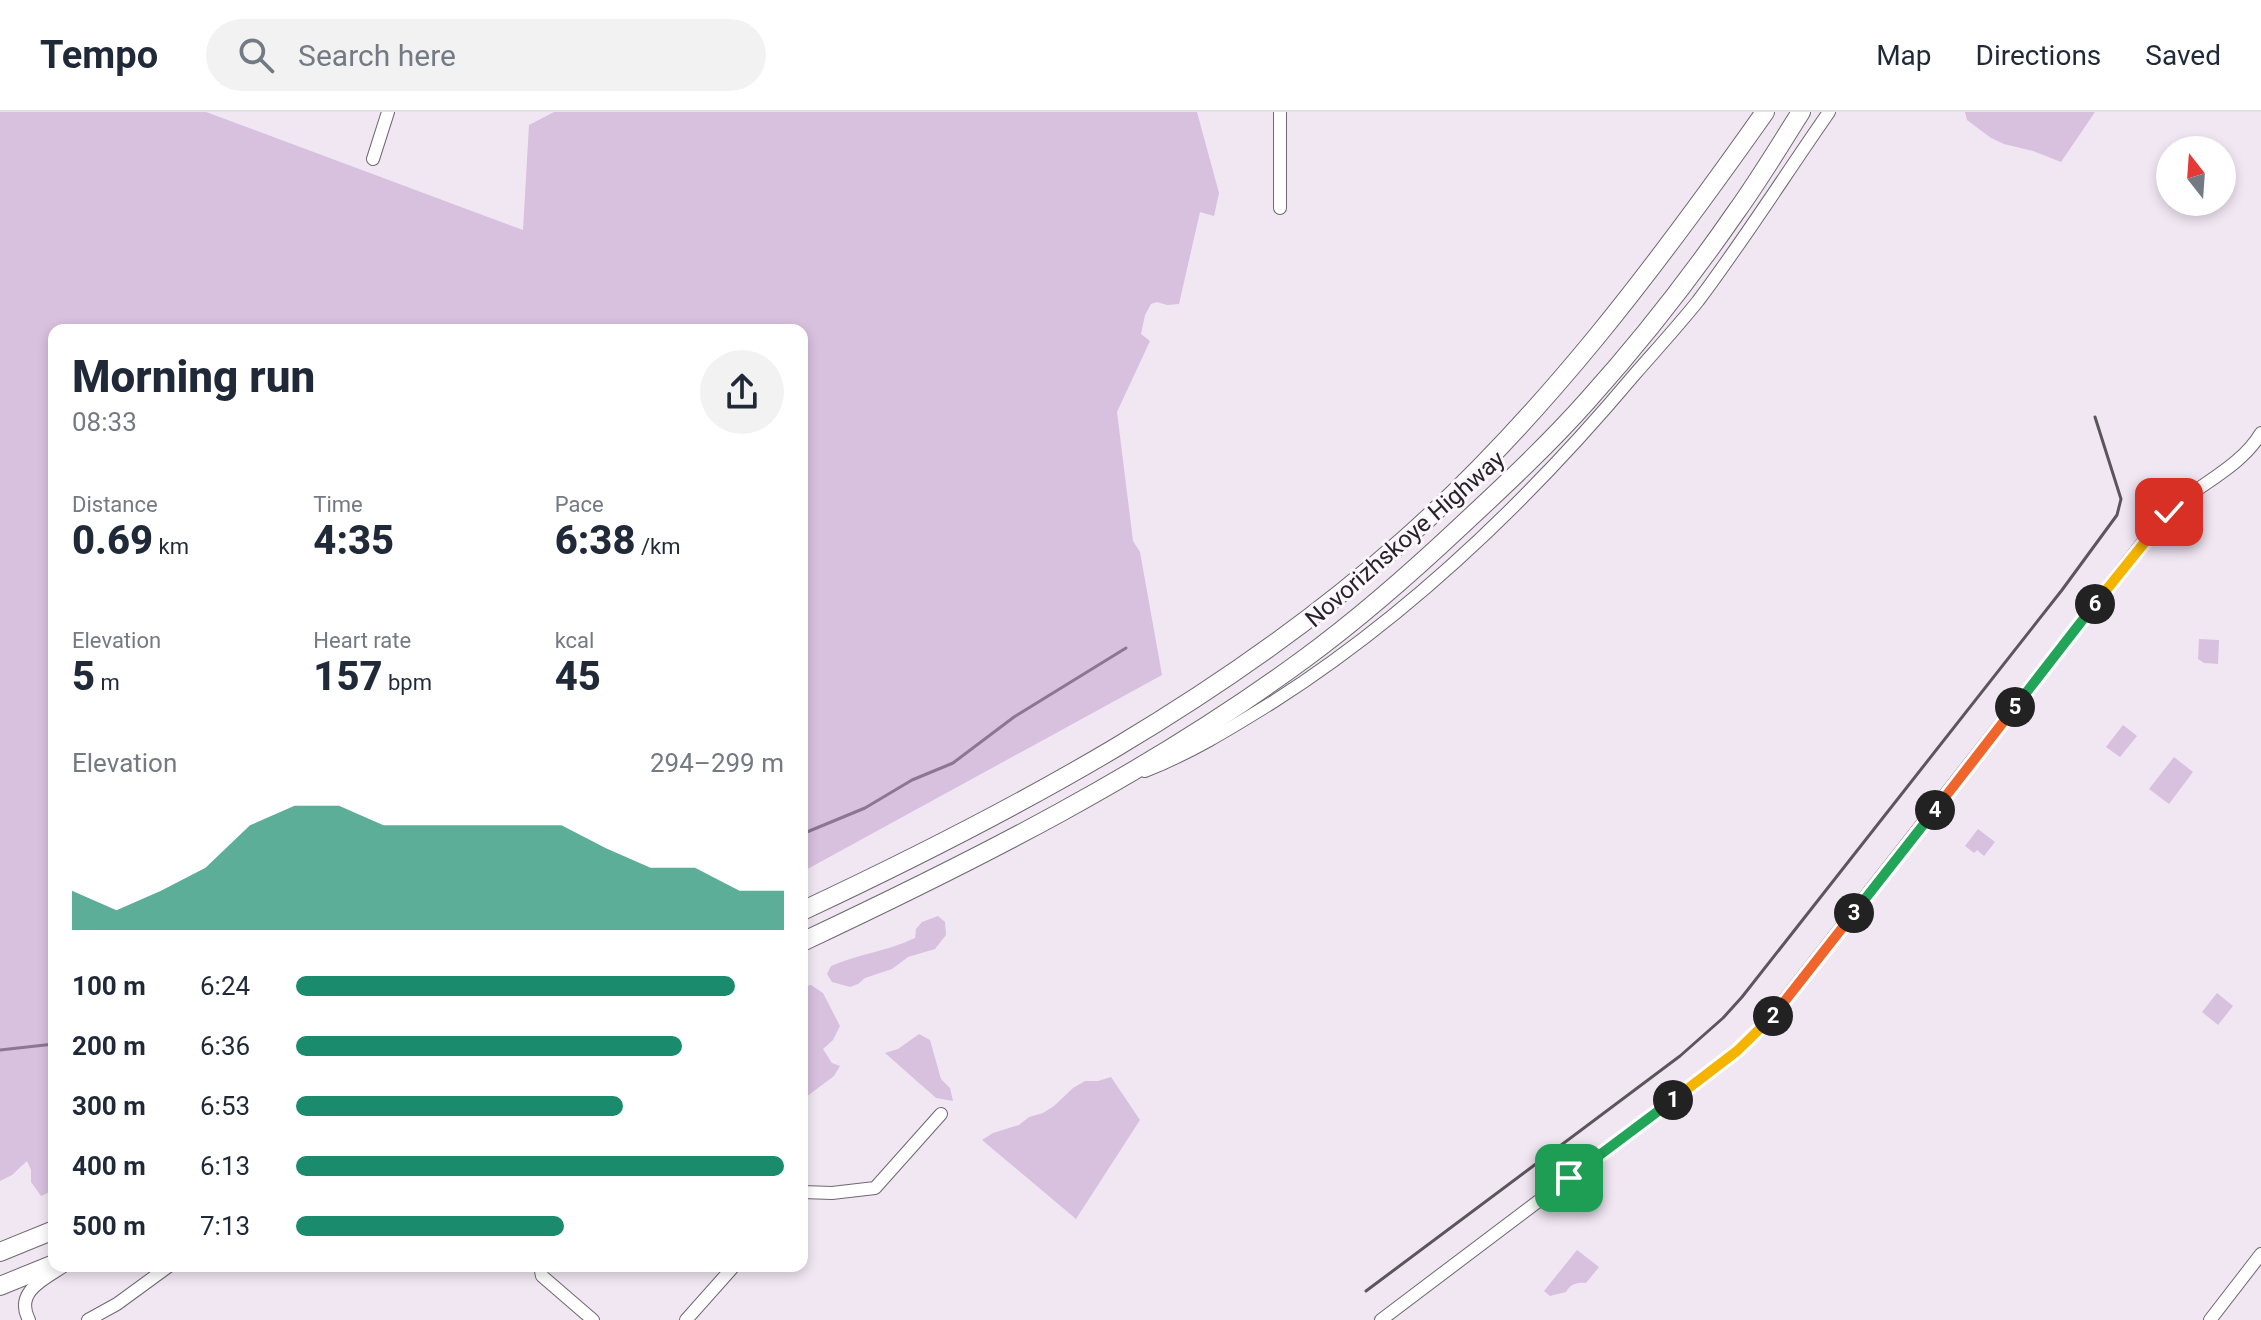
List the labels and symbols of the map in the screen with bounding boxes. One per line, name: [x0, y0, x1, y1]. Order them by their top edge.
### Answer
north arrow: [2156, 136, 2236, 216]
street label: Novorizhskoye Highway: [1300, 444, 1511, 633]
pin: [2135, 478, 2203, 546]
pin: 6: [2075, 584, 2115, 624]
pin: 5: [1995, 687, 2035, 727]
pin: 4: [1915, 790, 1955, 830]
pin: 3: [1834, 893, 1874, 933]
pin: 2: [1753, 996, 1793, 1036]
pin: 1: [1653, 1080, 1693, 1120]
pin: [1535, 1144, 1603, 1212]

